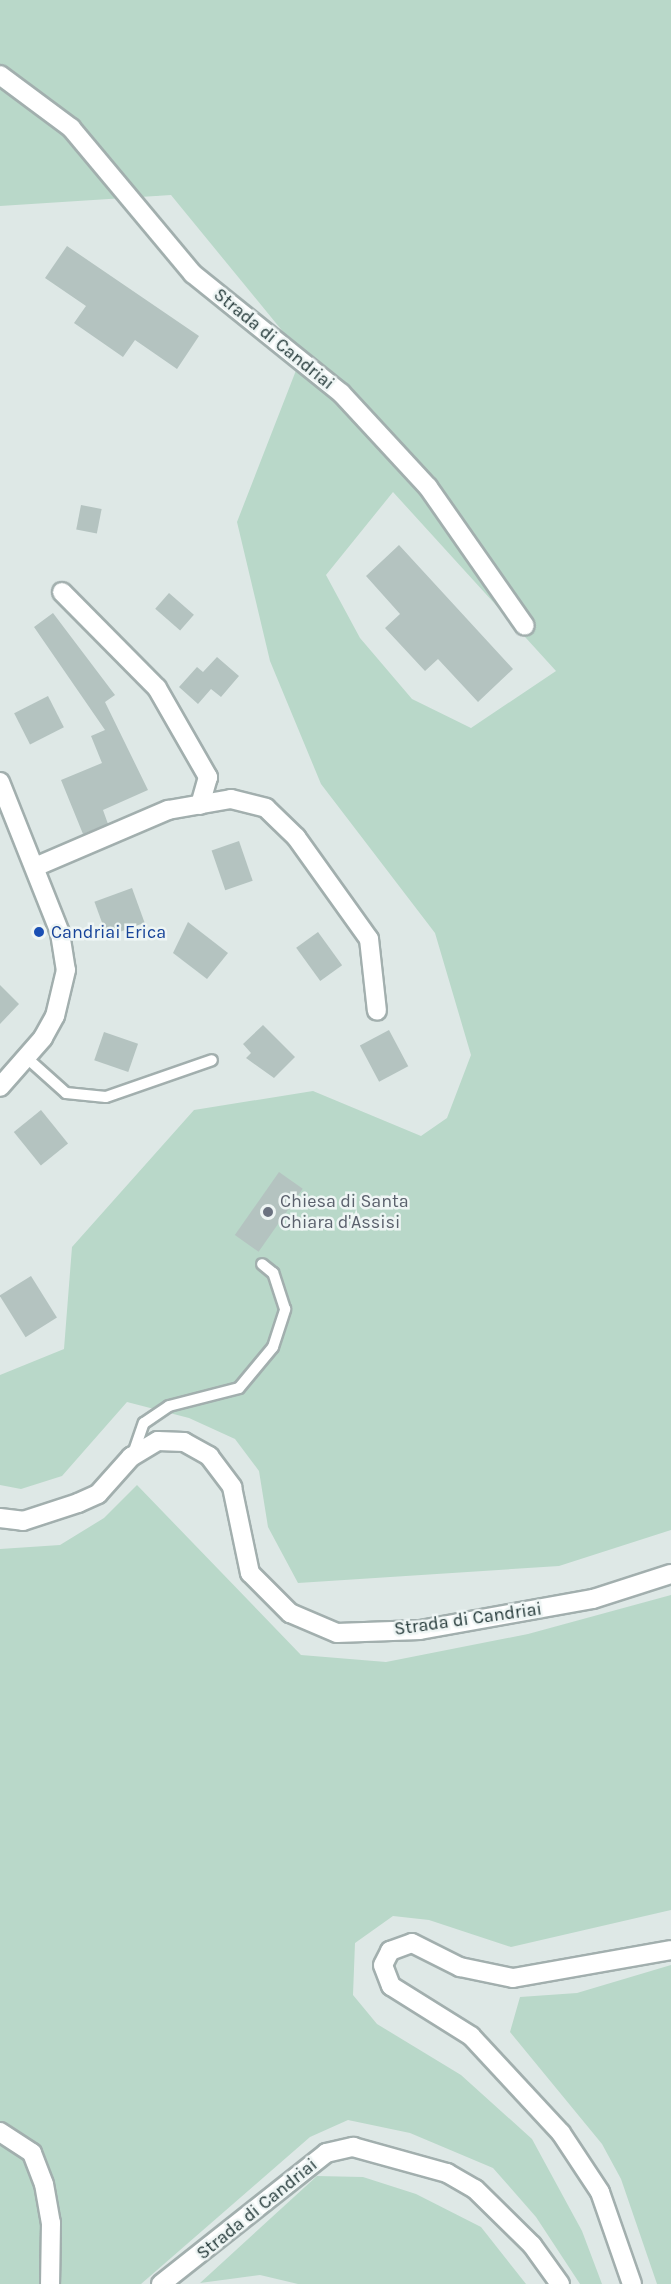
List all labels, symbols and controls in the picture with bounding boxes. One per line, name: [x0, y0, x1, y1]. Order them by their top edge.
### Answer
street label: Strada di Candriai: [209, 284, 339, 394]
place label: Candriai Erica: [51, 921, 166, 943]
marker: Candriai Erica: [32, 925, 46, 939]
place label: Chiesa di Santa Chiara d'Assisi: [280, 1191, 409, 1234]
marker: Chiesa di Santa Chiara d'Assisi: [261, 1205, 275, 1219]
street label: Strada di Candriai: [393, 1598, 543, 1640]
street label: Strada di Candriai: [192, 2154, 322, 2264]

